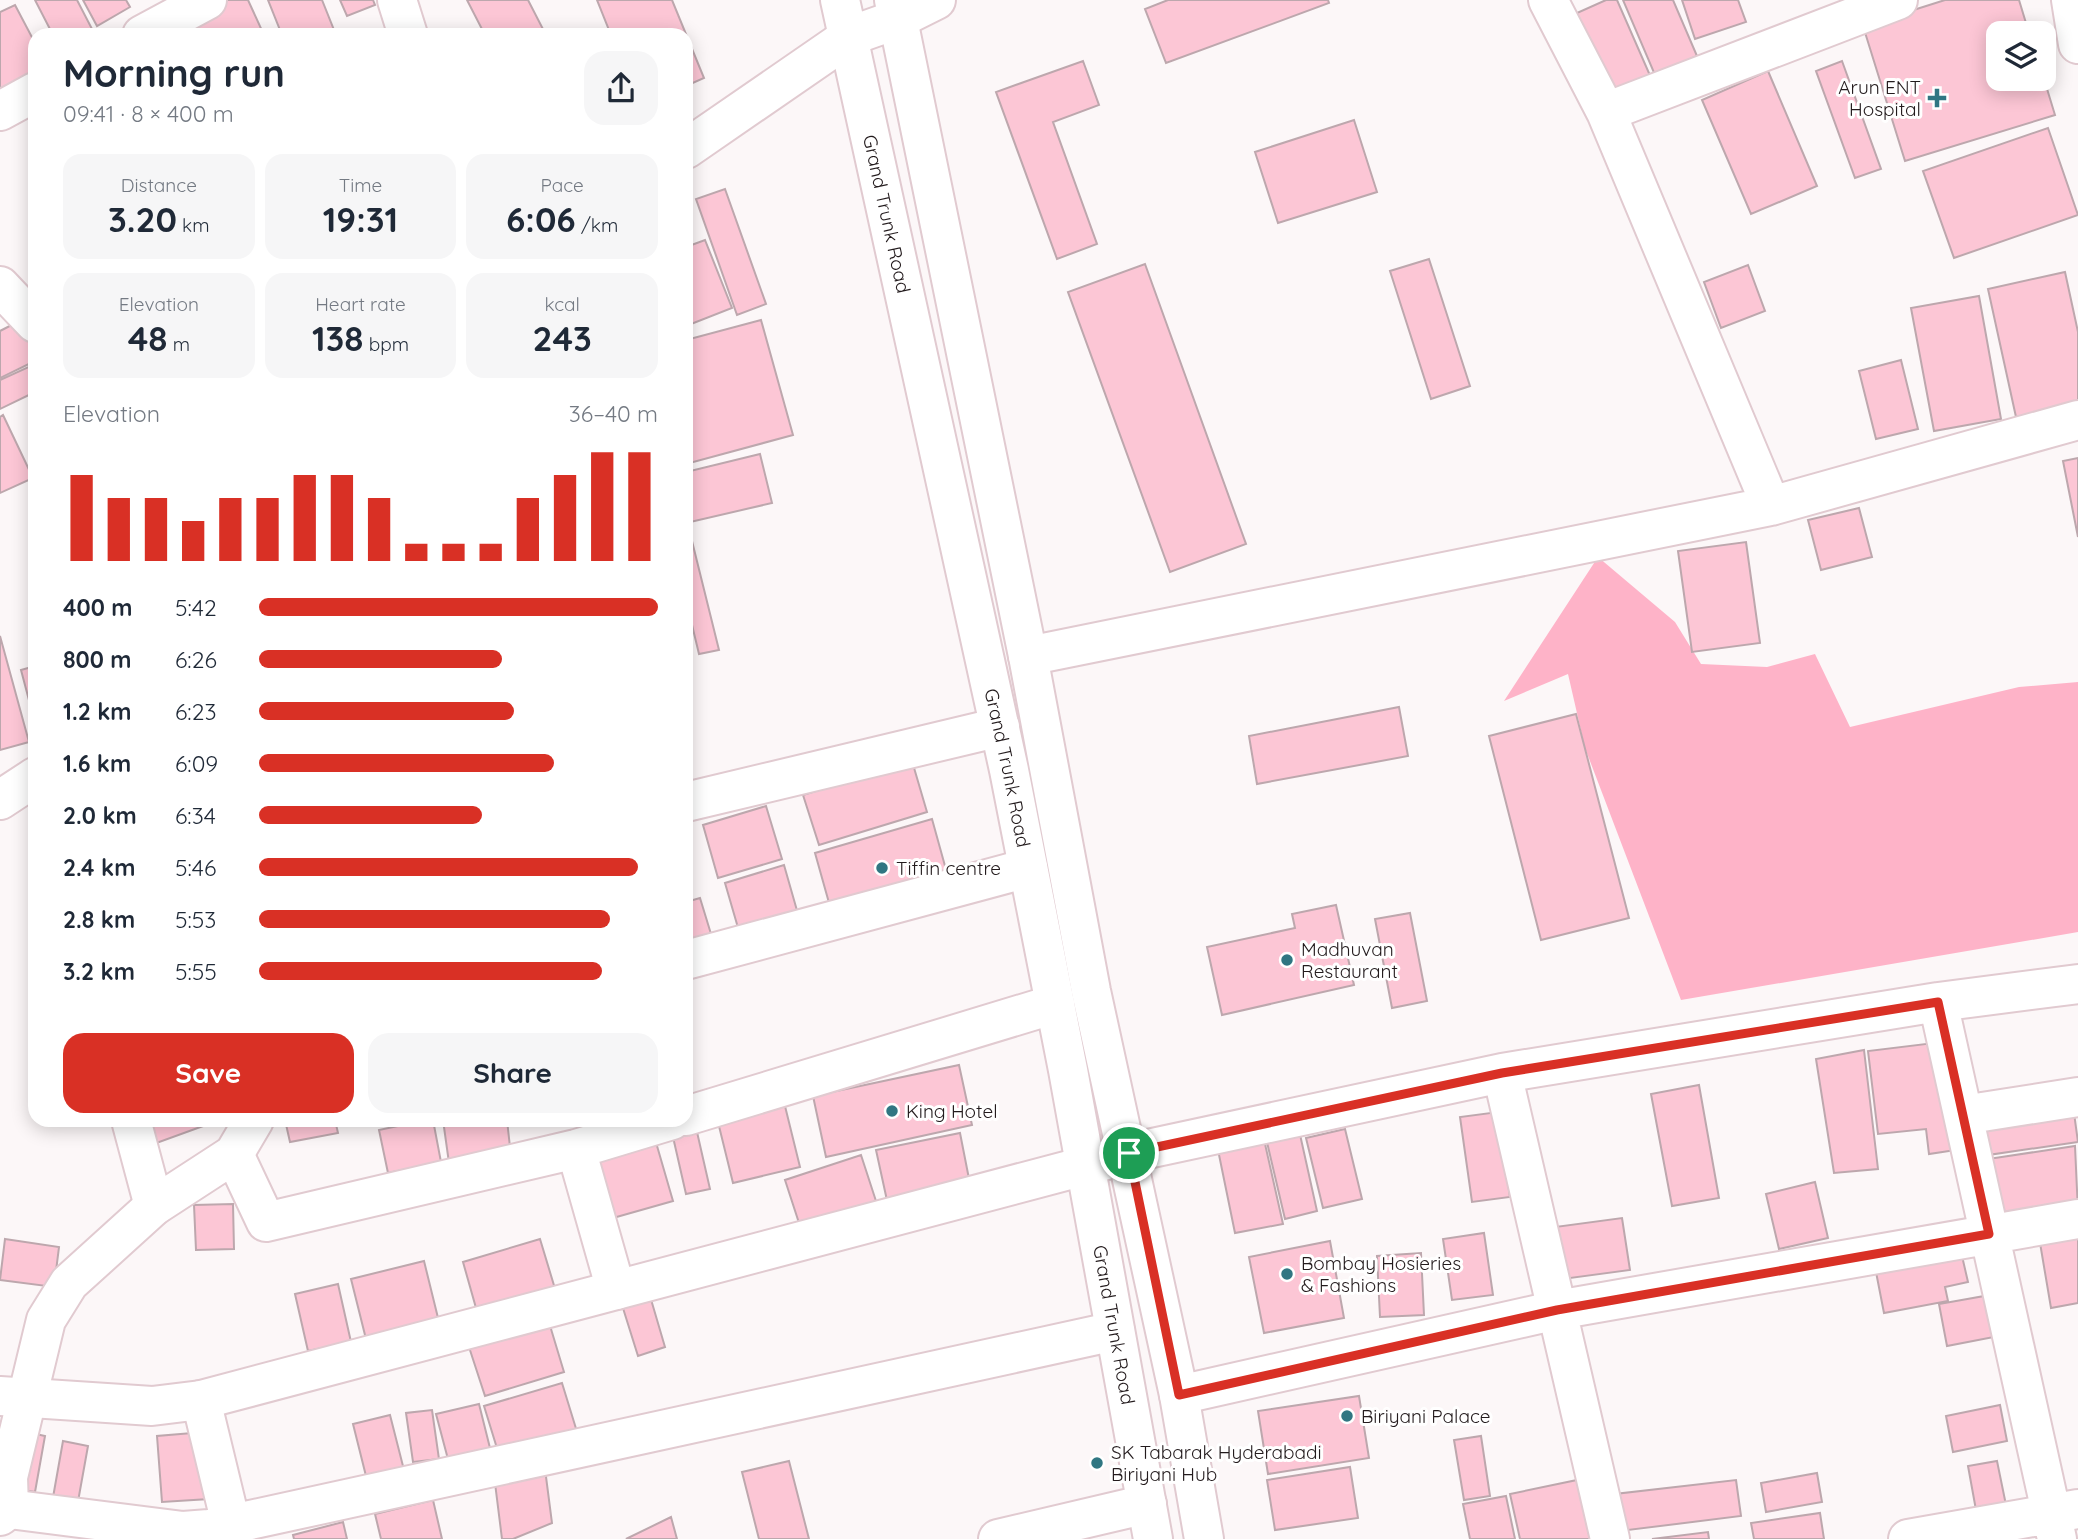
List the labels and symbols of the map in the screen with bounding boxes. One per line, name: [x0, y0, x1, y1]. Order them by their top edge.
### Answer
place label: Arun ENT Hospital: [1838, 75, 1921, 121]
marker: Arun ENT Hospital: [1927, 88, 1947, 108]
street label: Grand Trunk Road: [858, 132, 916, 295]
street label: Grand Trunk Road: [979, 686, 1036, 849]
place label: Tiffin centre: [896, 856, 1001, 880]
marker: Tiffin centre: [874, 860, 890, 876]
place label: Madhuvan Restaurant: [1301, 937, 1398, 983]
marker: Madhuvan Restaurant: [1279, 952, 1295, 968]
place label: King Hotel: [906, 1099, 998, 1123]
marker: King Hotel: [884, 1103, 900, 1119]
pin: [1099, 1123, 1159, 1183]
street label: Grand Trunk Road: [1088, 1243, 1140, 1406]
place label: Bombay Hosieries & Fashions: [1301, 1251, 1461, 1297]
marker: Bombay Hosieries & Fashions: [1279, 1266, 1295, 1282]
place label: Biriyani Palace: [1361, 1404, 1491, 1428]
marker: Biriyani Palace: [1339, 1408, 1355, 1424]
place label: SK Tabarak Hyderabadi Biriyani Hub: [1111, 1440, 1322, 1486]
marker: SK Tabarak Hyderabadi Biriyani Hub: [1089, 1455, 1105, 1471]

